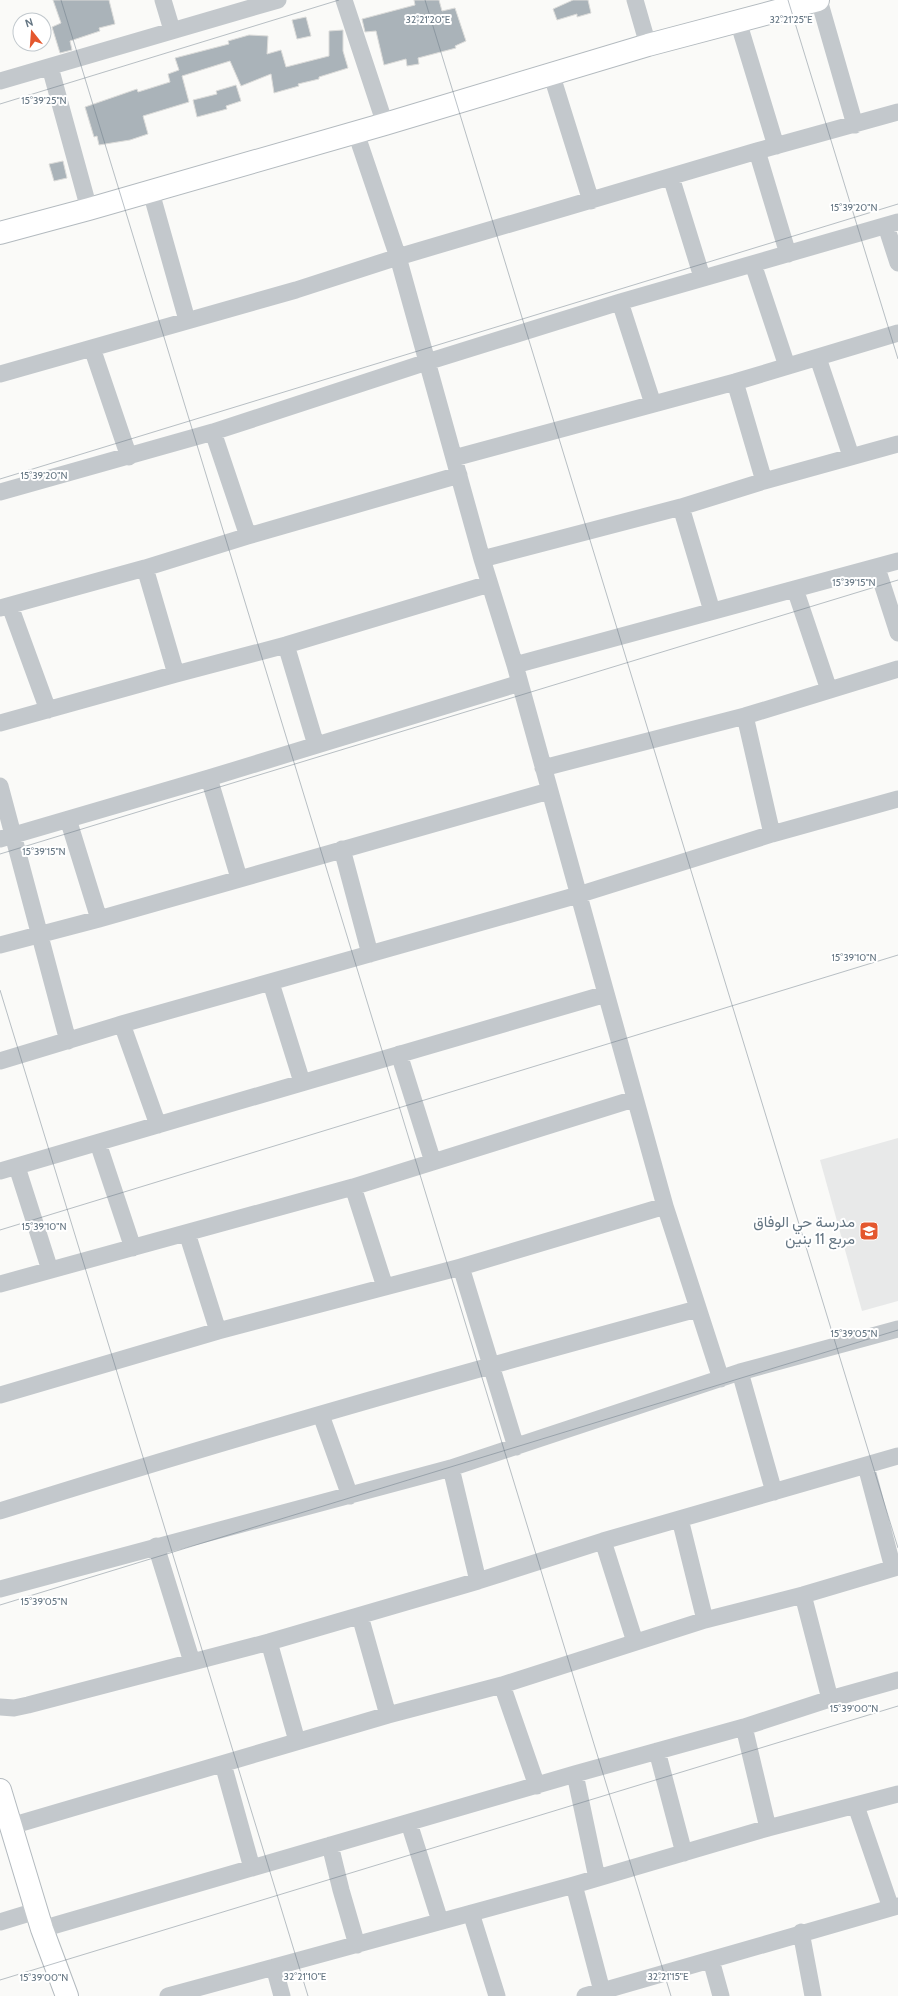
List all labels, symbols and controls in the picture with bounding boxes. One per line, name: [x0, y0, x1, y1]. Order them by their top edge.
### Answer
north arrow: [12, 12, 52, 52]
text: 32°21'20"E: [406, 13, 451, 26]
text: 32°21'25"E: [769, 13, 813, 26]
text: N: [23, 15, 35, 30]
text: 15°39'25"N: [21, 94, 67, 107]
text: 15°39'20"N: [831, 201, 877, 214]
text: 15°39'20"N: [21, 469, 67, 482]
text: 15°39'15"N: [832, 576, 876, 589]
text: 15°39'15"N: [22, 845, 66, 858]
text: 15°39'10"N: [832, 951, 876, 964]
place label: مدرسة حي الوفاق مربع 11 بنين: [753, 1213, 855, 1250]
text: 15°39'10"N: [22, 1220, 66, 1233]
school or university icon: مدرسة حي الوفاق مربع 11 بنين: [858, 1220, 880, 1242]
text: 15°39'05"N: [830, 1327, 878, 1340]
text: 15°39'05"N: [20, 1595, 68, 1608]
text: 15°39'00"N: [830, 1702, 878, 1715]
text: 32°21'10"E: [284, 1970, 327, 1983]
text: 32°21'15"E: [647, 1970, 689, 1983]
text: 15°39'00"N: [20, 1971, 68, 1984]

